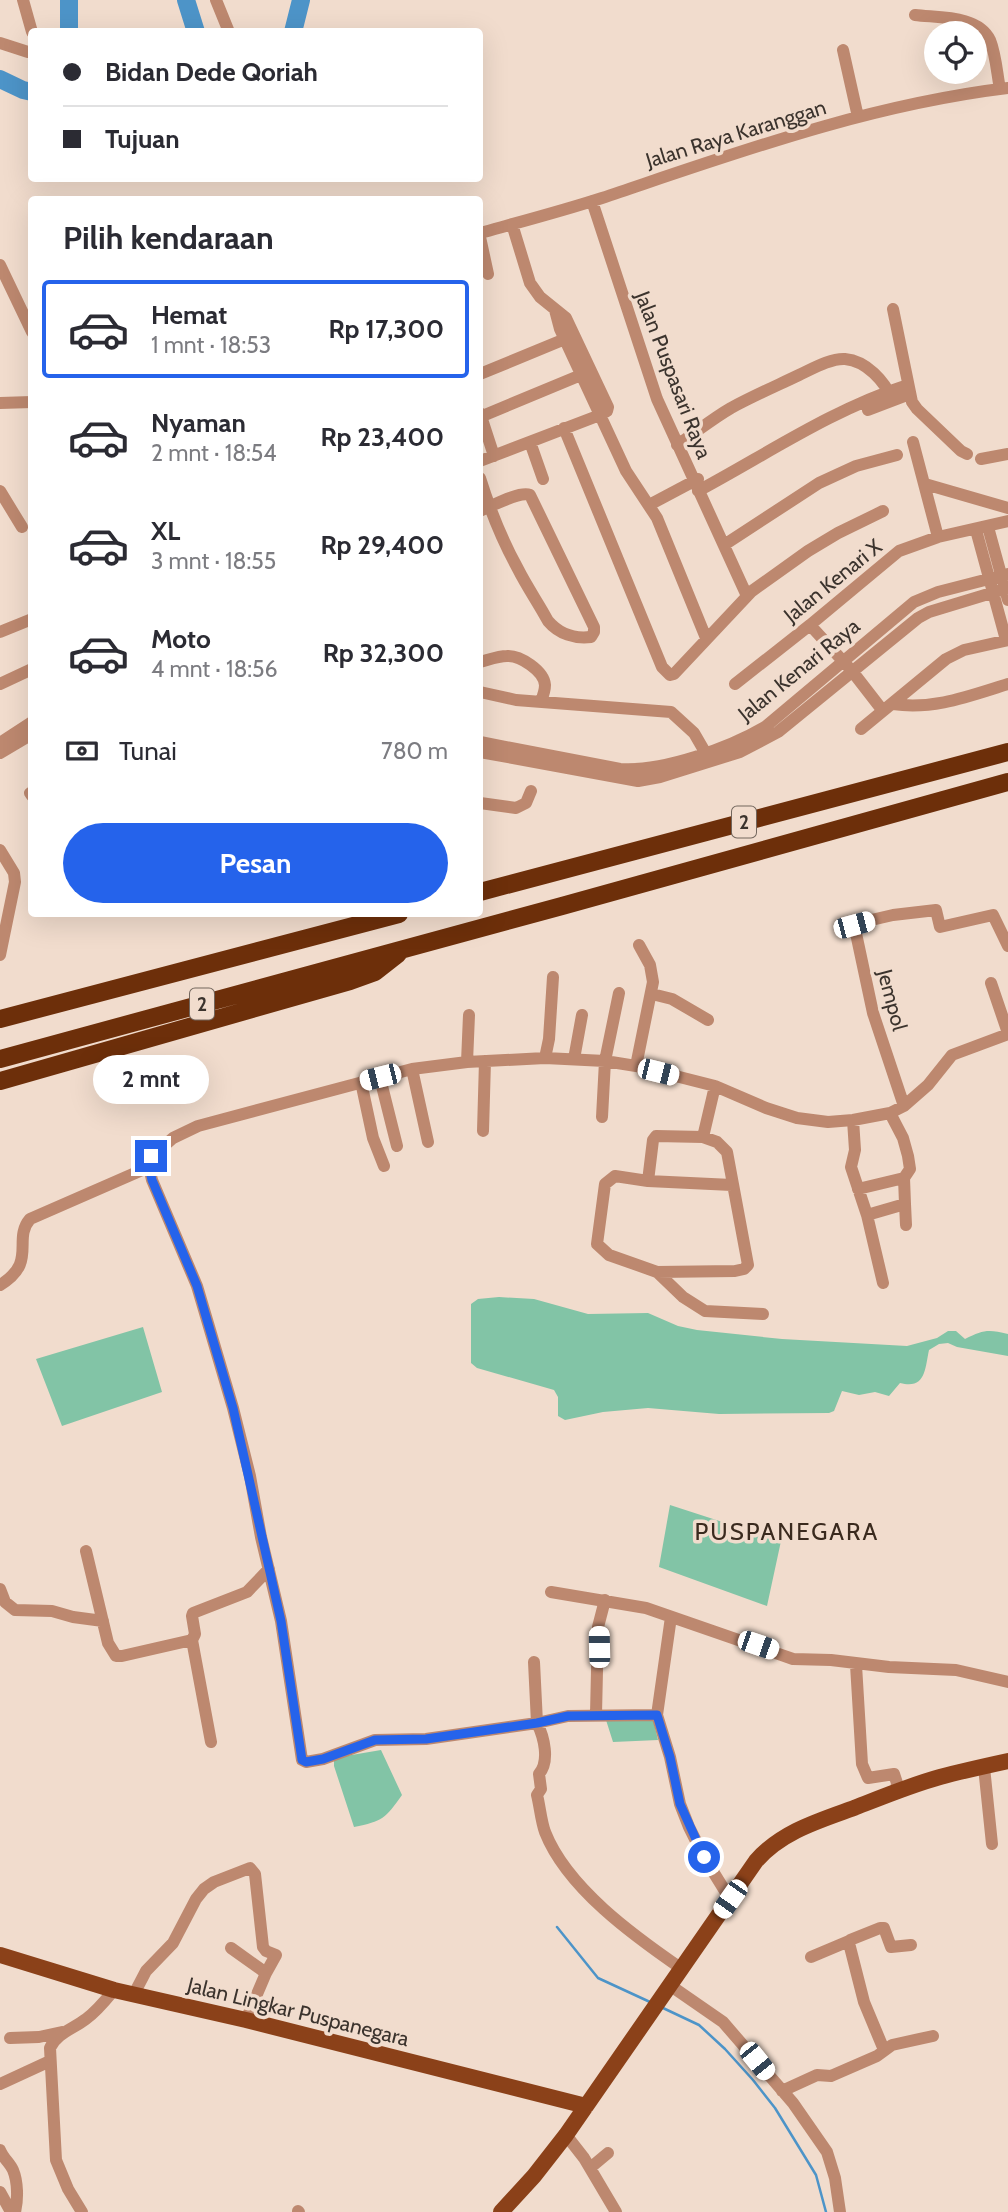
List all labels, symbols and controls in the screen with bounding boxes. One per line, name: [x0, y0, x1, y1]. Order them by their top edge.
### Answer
map controls: [924, 21, 987, 84]
button: locate: [924, 21, 987, 84]
text: Bidan Dede Qoriah: [105, 56, 318, 88]
street label: Jalan Raya Karanggan: [642, 94, 829, 173]
text: Tujuan: [105, 123, 180, 155]
text: Pilih kendaraan: [63, 218, 274, 257]
street label: Jalan Puspasari Raya: [630, 287, 717, 462]
icon: car: [67, 298, 130, 361]
text: Hemat: [151, 299, 227, 331]
text: Rp 17,300: [329, 313, 444, 345]
text: 1 mnt · 18:53: [151, 331, 271, 359]
icon: car: [67, 406, 130, 469]
text: Nyaman: [151, 407, 246, 439]
text: Rp 23,400: [321, 421, 444, 453]
text: 2 mnt · 18:54: [151, 439, 277, 467]
icon: car: [67, 514, 130, 577]
text: XL: [151, 515, 180, 547]
text: Rp 29,400: [320, 529, 444, 561]
street label: Jalan Kenari X: [778, 533, 887, 628]
text: 3 mnt · 18:55: [151, 547, 276, 575]
street label: Jalan Kenari Raya: [732, 613, 864, 727]
icon: car: [67, 622, 130, 685]
text: Moto: [151, 623, 211, 655]
text: Rp 32,300: [323, 637, 444, 669]
text: 4 mnt · 18:56: [151, 655, 278, 683]
icon: cash: [63, 732, 101, 770]
text: Tunai: [119, 735, 177, 767]
text: 780 m: [381, 737, 448, 765]
road number: 2: [732, 806, 756, 838]
button: Pesan: [63, 823, 448, 903]
car: [831, 909, 878, 941]
street label: Jempol: [872, 966, 913, 1033]
road number: 2: [190, 988, 214, 1020]
callout: 2 mnt: [93, 1054, 209, 1104]
car: [636, 1057, 681, 1087]
car: [358, 1062, 403, 1092]
text: 2 mnt: [122, 1065, 180, 1093]
route end: [135, 1140, 167, 1172]
district label: PUSPANEGARA: [695, 1517, 879, 1546]
car: [589, 1626, 610, 1668]
car: [735, 1628, 782, 1662]
route start: [688, 1841, 720, 1873]
car: [710, 1876, 751, 1922]
street label: Jalan Lingkar Puspanegara: [184, 1972, 412, 2051]
car: [736, 2038, 779, 2084]

